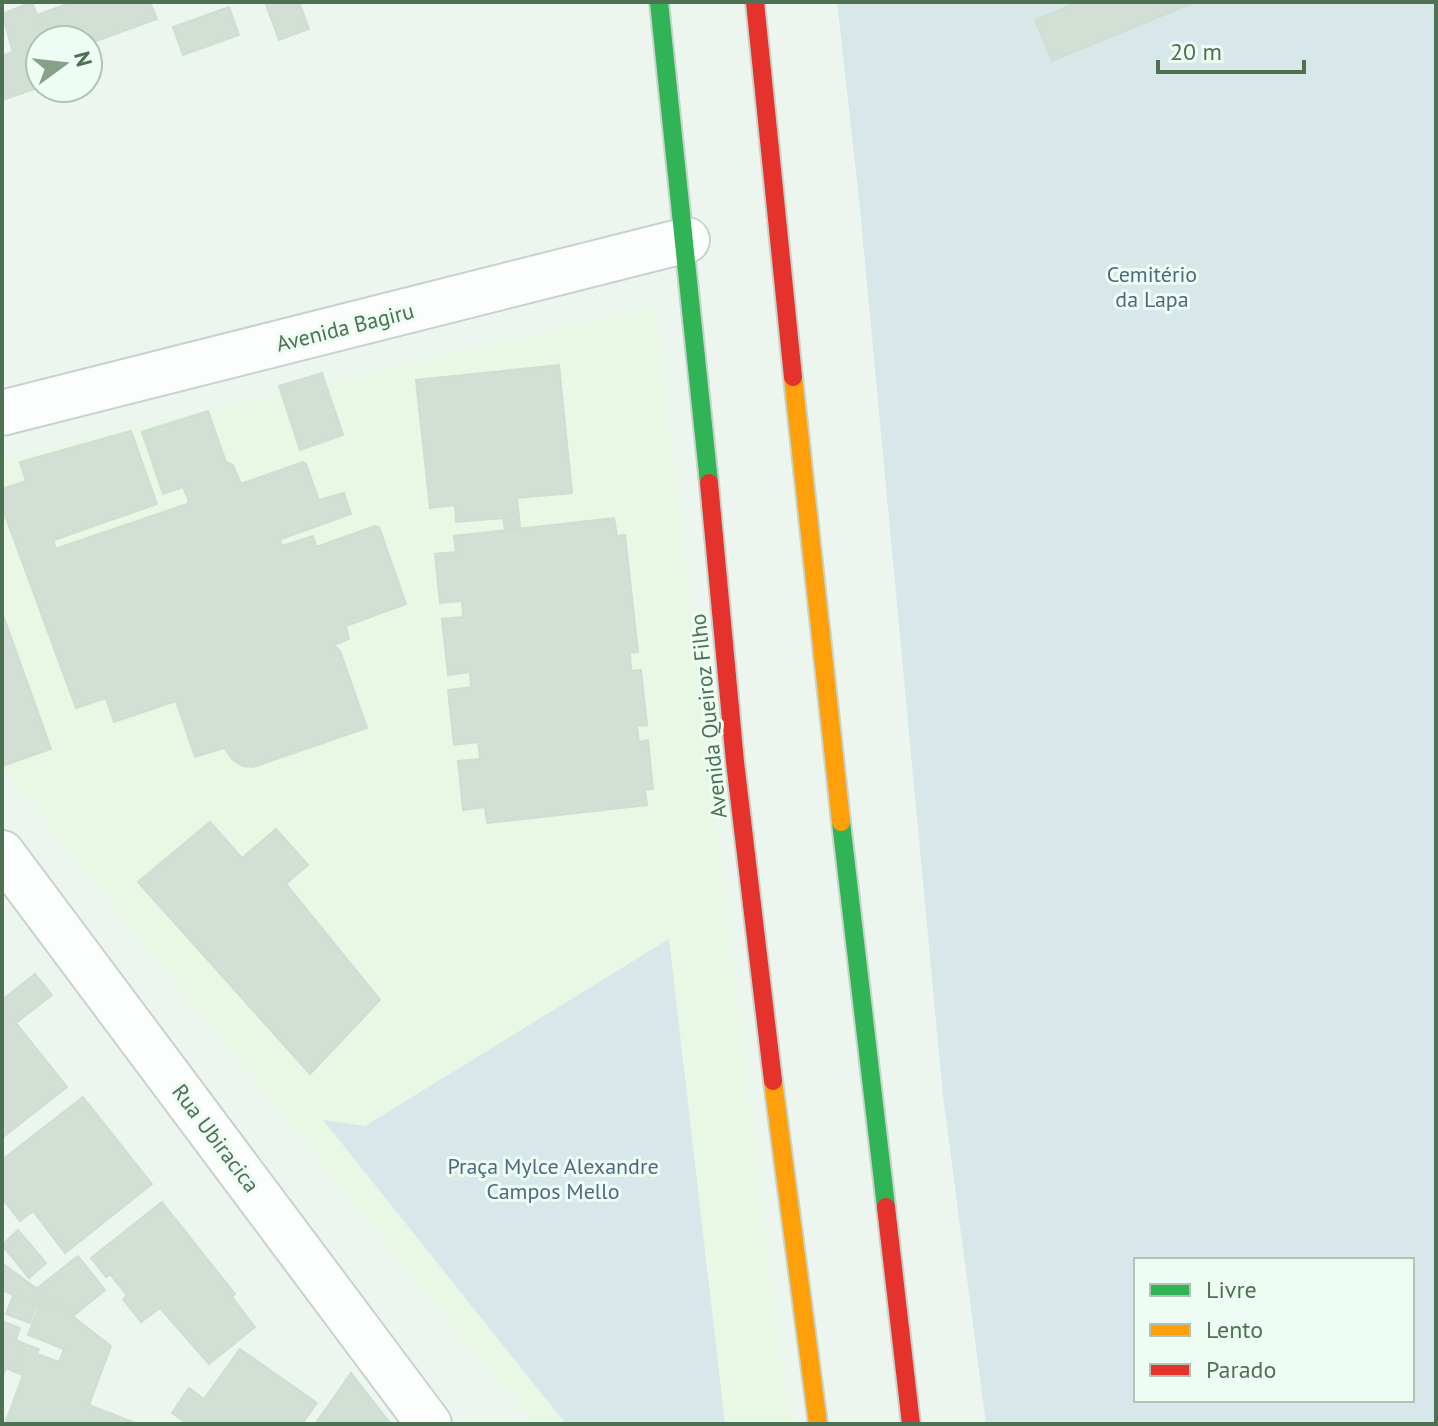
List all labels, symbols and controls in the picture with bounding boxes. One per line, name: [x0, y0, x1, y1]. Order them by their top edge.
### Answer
north arrow: [24, 24, 104, 104]
scale bar: [1158, 24, 1304, 74]
text: 20 m: [1170, 36, 1222, 67]
text: N: [68, 48, 99, 69]
park label: Cemitério da Lapa: [1107, 260, 1197, 313]
street label: Avenida Bagiru: [273, 296, 417, 358]
street label: Avenida Queiroz Filho: [683, 612, 733, 820]
street label: Rua Ubiracica: [166, 1078, 266, 1198]
park label: Praça Mylce Alexandre Campos Mello: [447, 1152, 659, 1205]
legend: [1134, 1258, 1414, 1402]
text: Livre: [1206, 1274, 1257, 1305]
text: Lento: [1206, 1314, 1263, 1345]
text: Parado: [1206, 1354, 1276, 1385]

